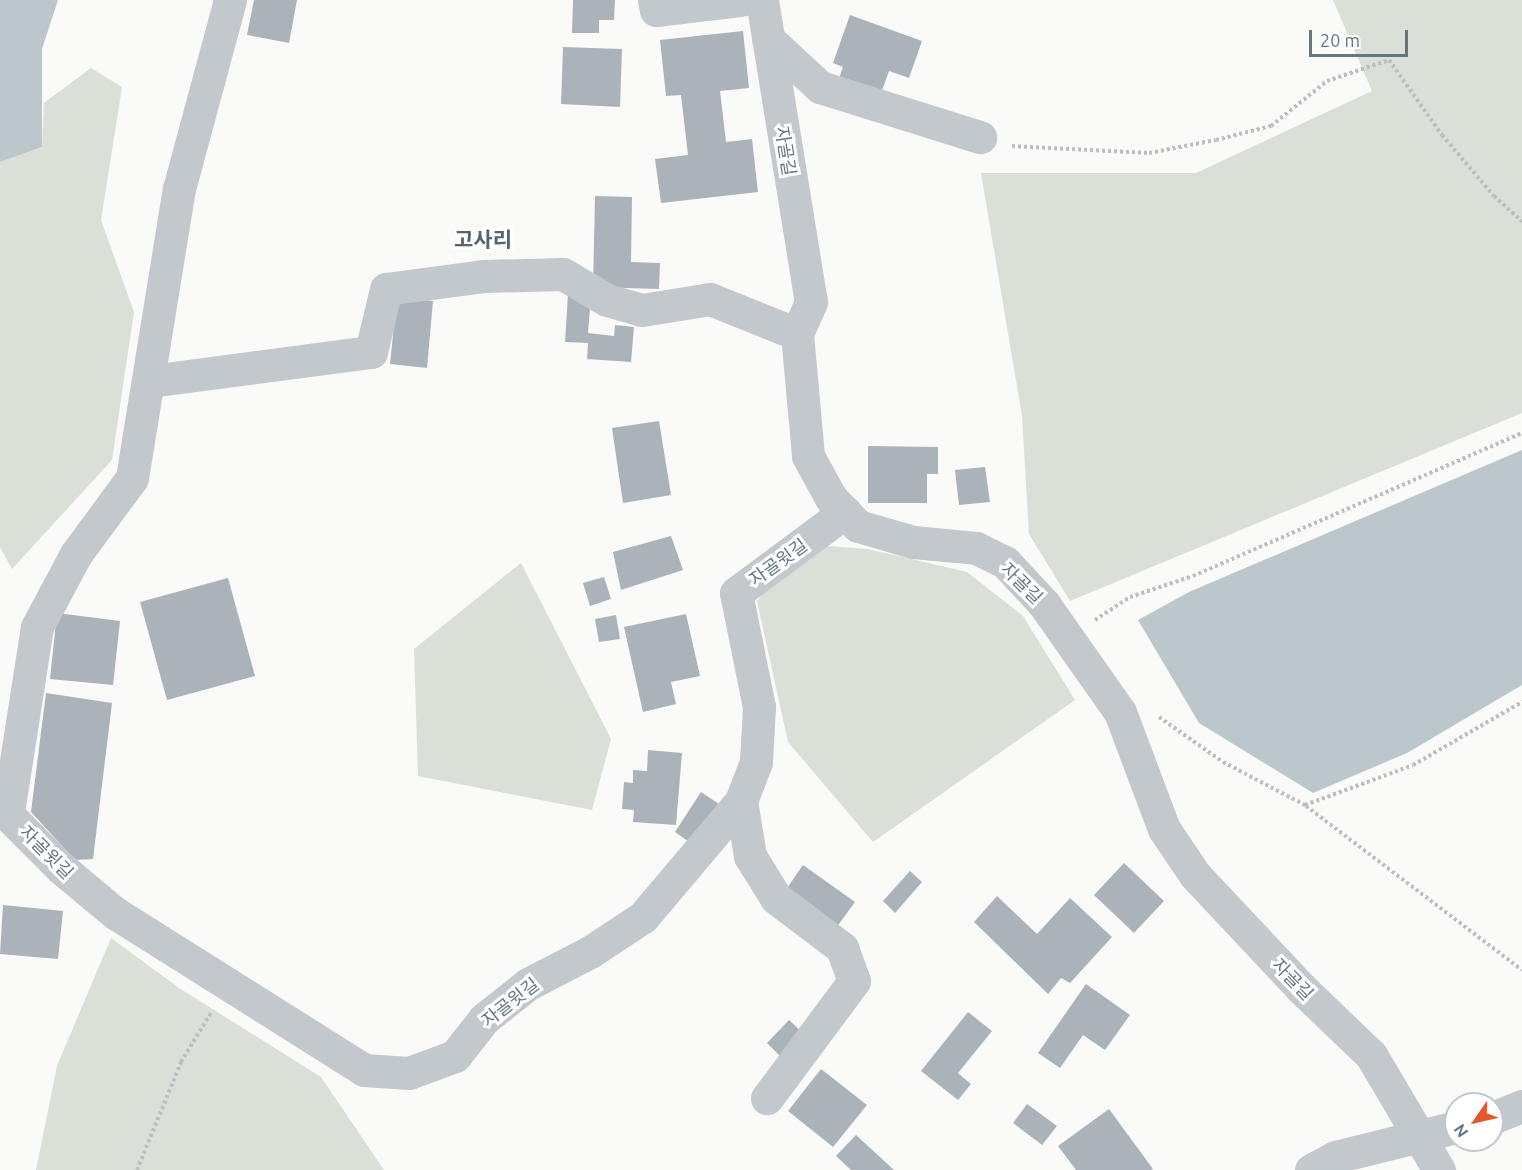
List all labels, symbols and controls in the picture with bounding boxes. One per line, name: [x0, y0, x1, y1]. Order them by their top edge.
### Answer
scale bar: [1312, 18, 1411, 56]
text: 20 m: [1320, 30, 1360, 50]
street label: 자골길: [771, 125, 801, 177]
district label: 고사리: [454, 226, 512, 252]
street label: 자골윗길: [745, 534, 811, 590]
street label: 자골길: [997, 558, 1047, 608]
street label: 자골윗길: [16, 821, 78, 883]
street label: 자골길: [1268, 954, 1318, 1004]
street label: 자골윗길: [477, 973, 543, 1031]
north arrow: [1444, 1092, 1504, 1152]
text: N: [1450, 1121, 1472, 1141]

